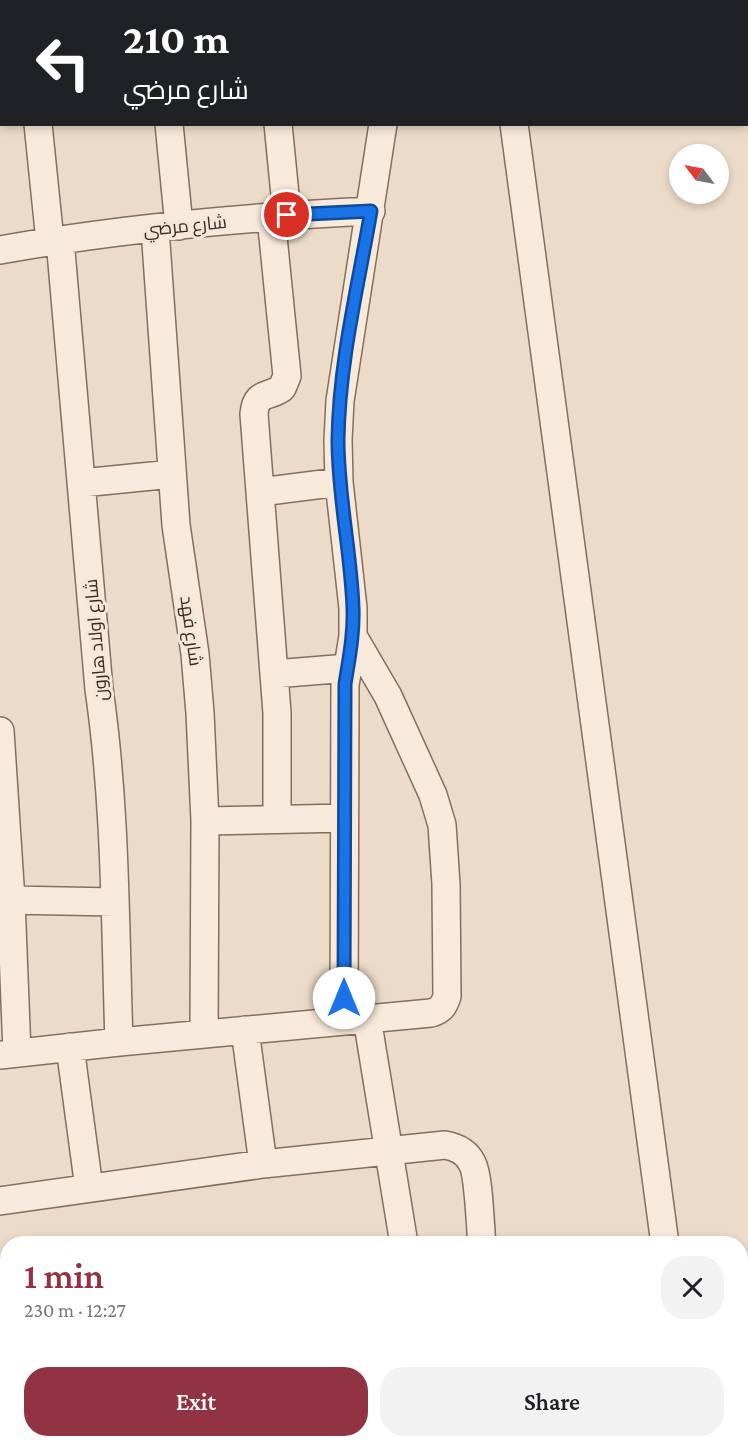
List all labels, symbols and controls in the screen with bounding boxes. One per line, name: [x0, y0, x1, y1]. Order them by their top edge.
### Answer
text: 210 m: [123, 15, 229, 62]
icon: left: [24, 24, 102, 102]
text: شارع مرضي: [123, 75, 249, 105]
north arrow: [669, 144, 729, 204]
map controls: [669, 144, 729, 204]
pin: [261, 189, 312, 240]
icon: arrive: [270, 198, 303, 231]
street label: شارع مرضي: [142, 212, 228, 243]
street label: شارع اولاد هارون: [81, 578, 113, 702]
street label: شارع فهد: [174, 595, 206, 668]
position arrow: [312, 966, 376, 1030]
text: 1 min: [24, 1256, 104, 1296]
button: close: [661, 1256, 724, 1319]
text: 230 m · 12:27: [24, 1299, 126, 1321]
button: Exit: [24, 1367, 368, 1436]
button: Share: [380, 1367, 724, 1436]

